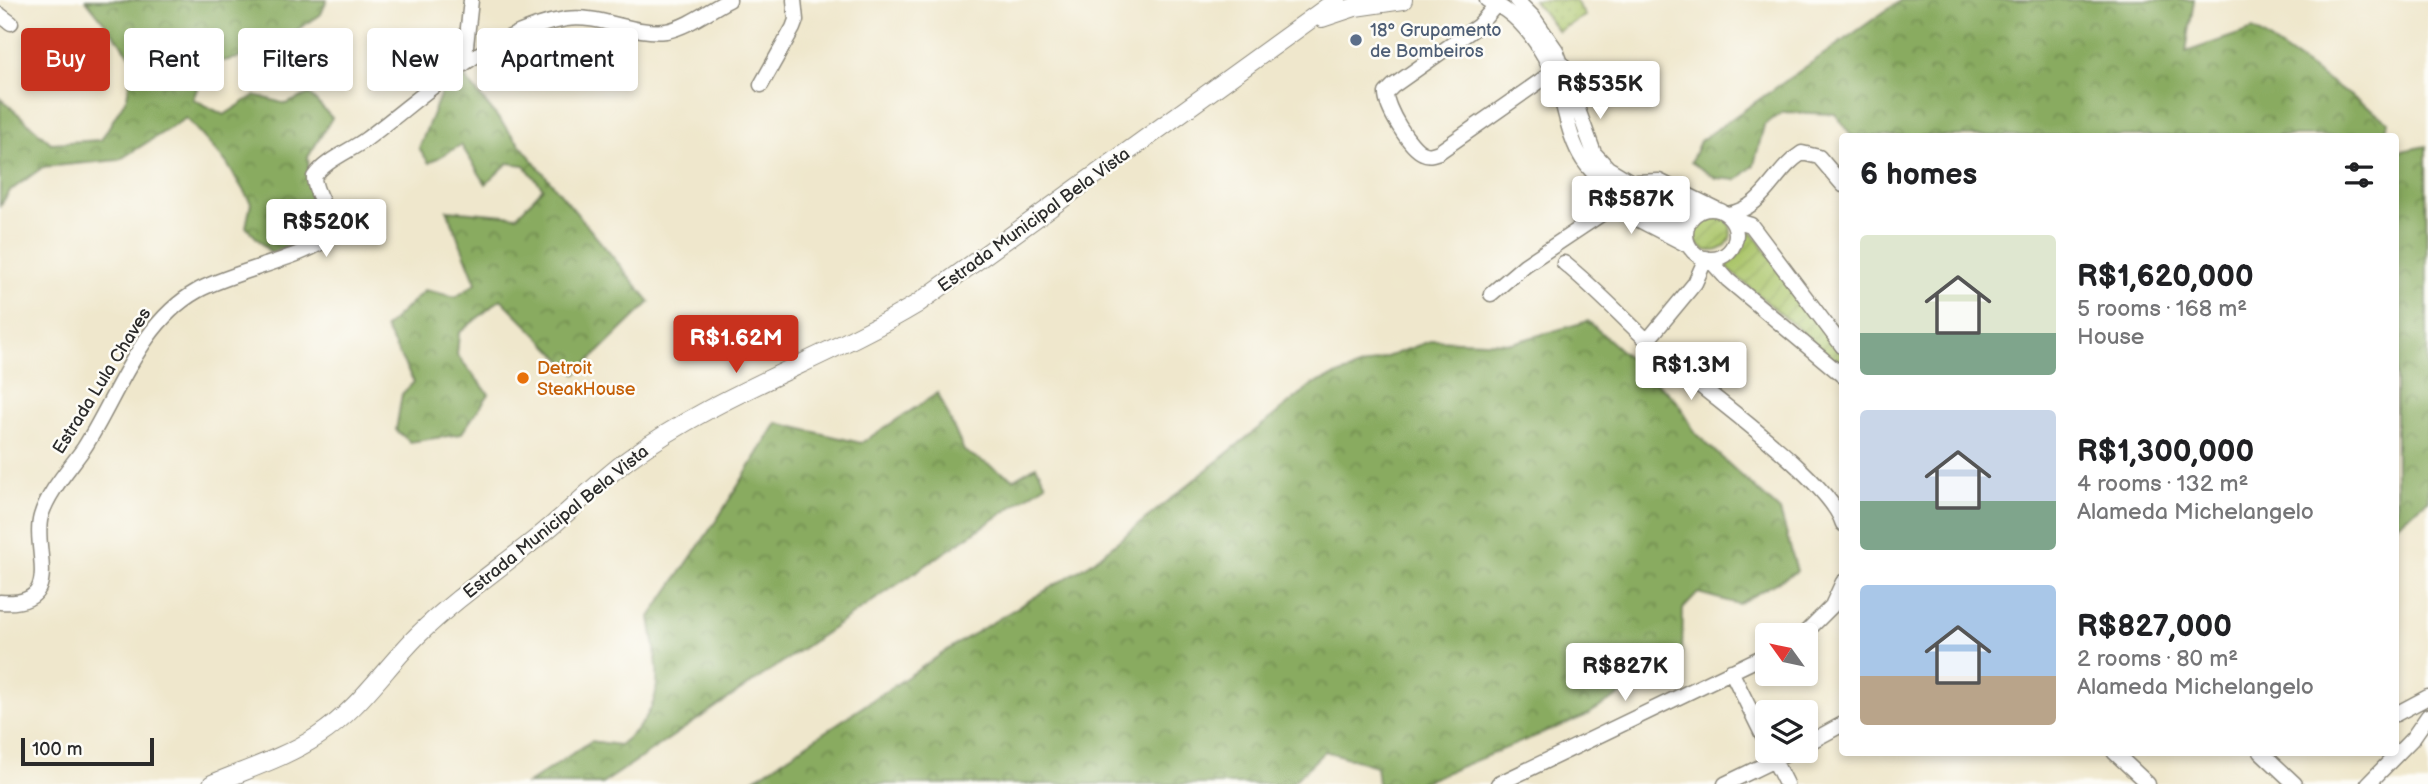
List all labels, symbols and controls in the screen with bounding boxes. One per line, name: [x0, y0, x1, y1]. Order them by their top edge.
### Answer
place label: 18º Grupamento de Bombeiros: [1370, 20, 1502, 62]
chip: Buy: [21, 28, 110, 91]
chip: Rent: [124, 28, 224, 91]
chip: Filters: [238, 28, 353, 91]
chip: New: [367, 28, 463, 91]
chip: Apartment: [477, 28, 638, 91]
marker: 18º Grupamento de Bombeiros: [1348, 32, 1364, 48]
pin: R$535K: [1543, 61, 1657, 121]
text: R$535K: [1557, 70, 1643, 98]
street label: Estrada Municipal Bela Vista: [934, 143, 1134, 297]
icon: filters: [2340, 156, 2378, 194]
text: 6 homes: [1860, 157, 1977, 193]
pin: R$587K: [1574, 176, 1688, 236]
text: R$587K: [1588, 185, 1674, 213]
pin: R$520K: [269, 200, 383, 259]
text: R$520K: [282, 208, 370, 236]
text: R$1,620,000: [2077, 259, 2254, 295]
icon: home: [1916, 263, 2000, 347]
text: 5 rooms · 168 m²: [2077, 295, 2247, 323]
street label: Estrada Lula Chaves: [49, 304, 156, 458]
pin: R$1.62M: [671, 316, 801, 375]
text: House: [2077, 323, 2144, 351]
text: R$1.62M: [689, 324, 783, 352]
pin: R$1.3M: [1634, 342, 1748, 402]
text: R$1.3M: [1652, 351, 1730, 379]
place label: Detroit SteakHouse: [537, 358, 636, 400]
marker: Detroit SteakHouse: [515, 370, 531, 386]
text: R$1,300,000: [2077, 434, 2254, 470]
icon: home: [1916, 438, 2000, 522]
street label: Estrada Municipal Bela Vista: [459, 441, 653, 603]
text: 4 rooms · 132 m²: [2077, 470, 2248, 498]
text: Alameda Michelangelo: [2077, 498, 2314, 526]
text: R$827,000: [2077, 609, 2232, 645]
icon: home: [1916, 613, 2000, 697]
north arrow: [1755, 623, 1818, 686]
map controls: [1755, 623, 1818, 763]
pin: R$827K: [1568, 644, 1682, 703]
text: 2 rooms · 80 m²: [2077, 645, 2238, 673]
text: R$827K: [1582, 652, 1668, 680]
text: Alameda Michelangelo: [2077, 673, 2314, 701]
button: layers: [1755, 700, 1818, 763]
scale bar: [21, 735, 154, 767]
text: 100 m: [32, 738, 83, 761]

